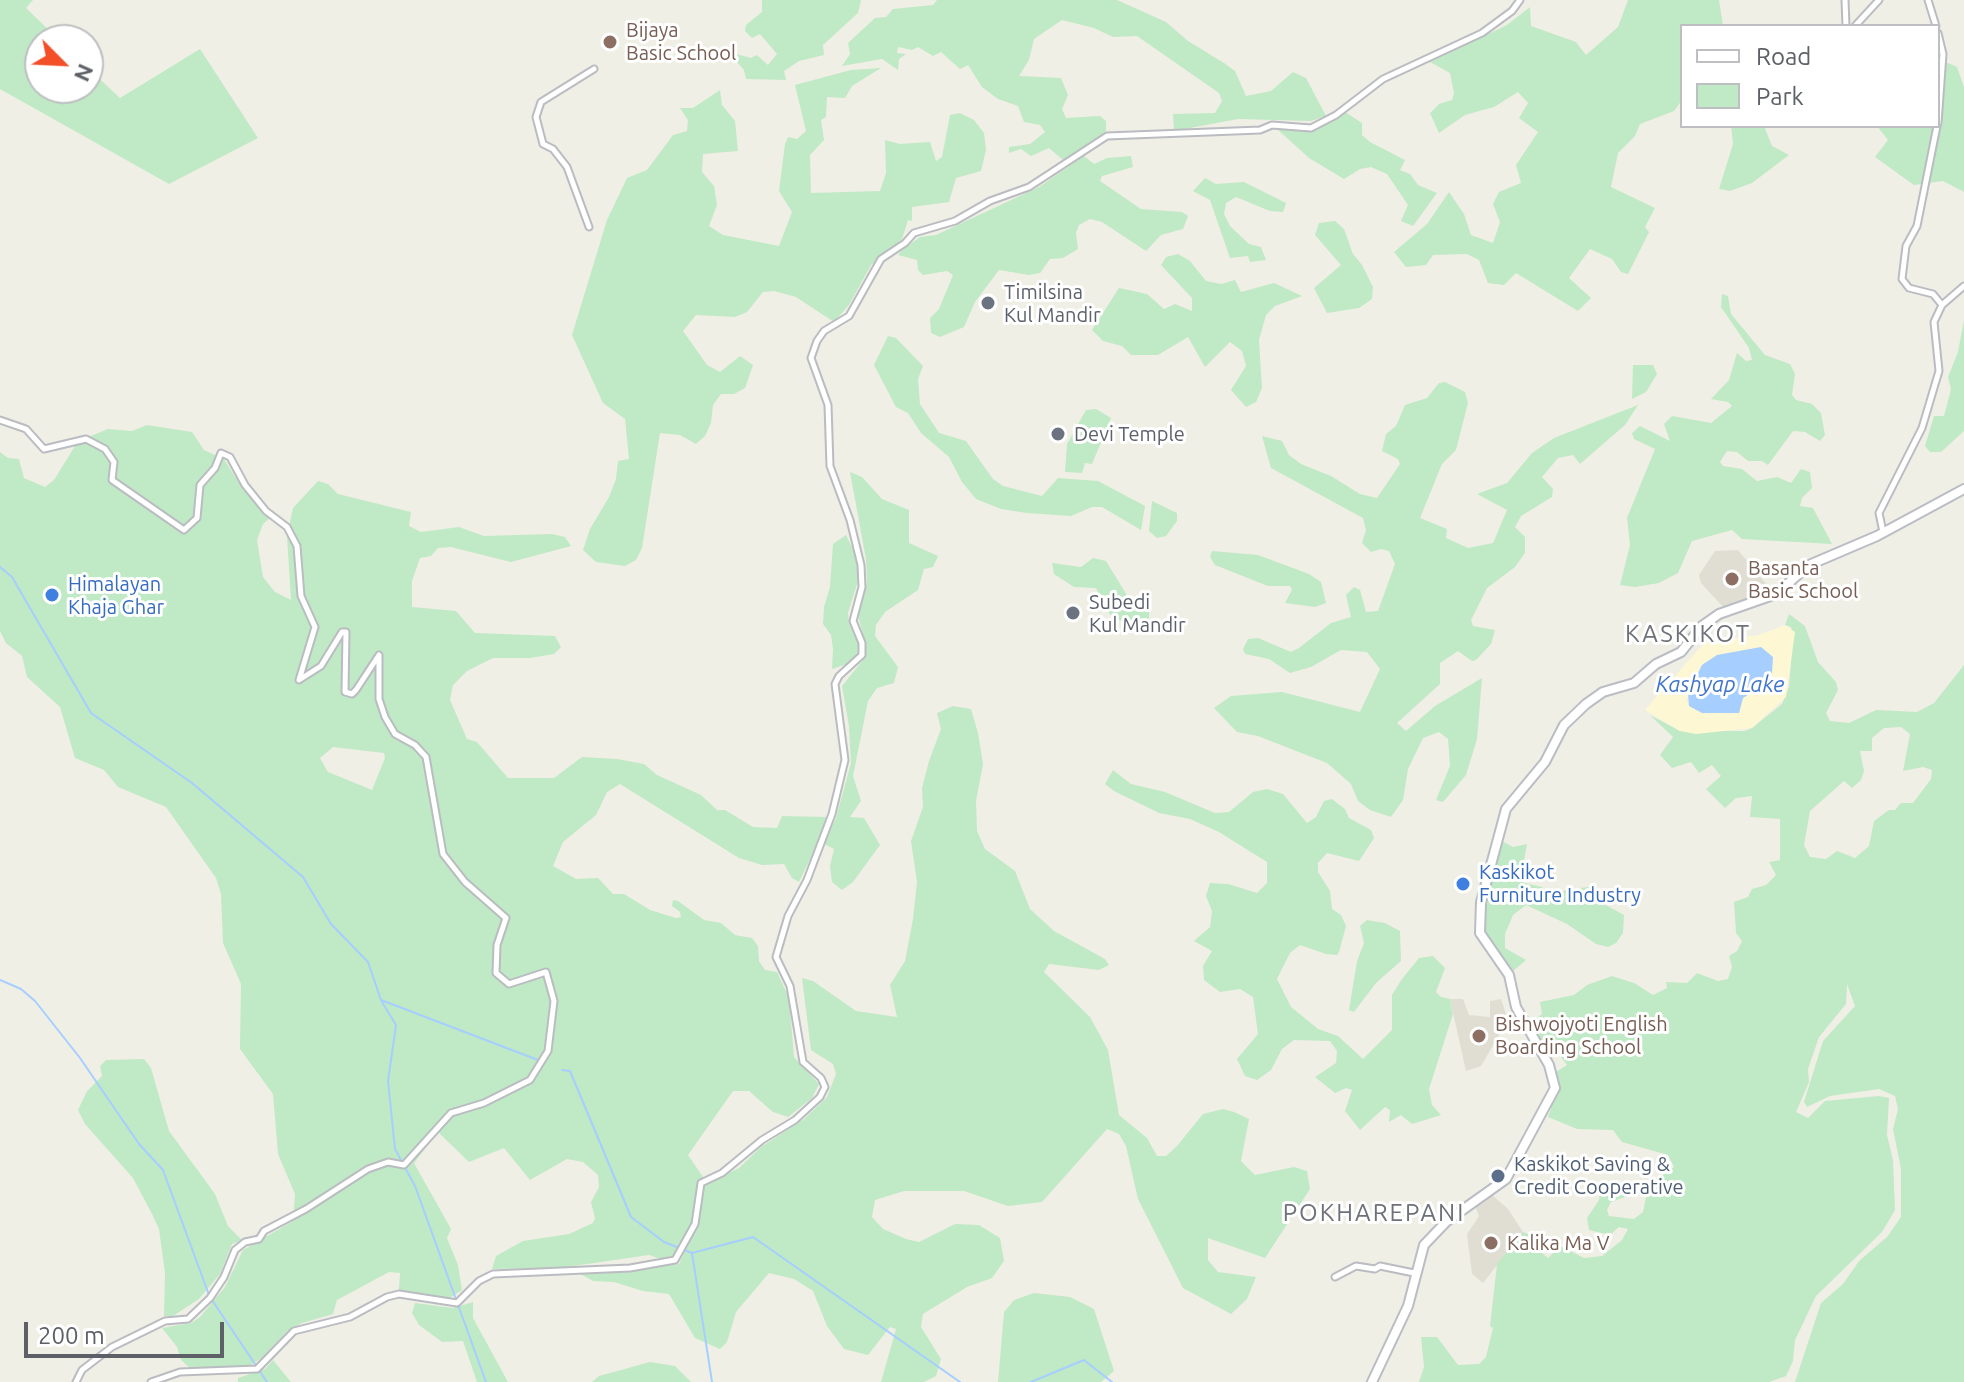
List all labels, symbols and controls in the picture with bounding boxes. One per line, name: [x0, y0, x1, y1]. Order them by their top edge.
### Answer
place label: Bijaya Basic School: [626, 18, 736, 65]
north arrow: [24, 24, 104, 104]
legend: [1680, 24, 1940, 128]
marker: Bijaya Basic School: [601, 33, 619, 51]
text: Road: [1756, 43, 1811, 70]
text: N: [70, 61, 99, 86]
text: Park: [1756, 83, 1804, 110]
place label: Timilsina Kul Mandir: [1004, 280, 1101, 327]
marker: Timilsina Kul Mandir: [979, 294, 997, 312]
place label: Devi Temple: [1074, 422, 1185, 446]
marker: Devi Temple: [1049, 425, 1067, 443]
place label: Basanta Basic School: [1748, 556, 1858, 603]
marker: Basanta Basic School: [1723, 570, 1741, 588]
place label: Himalayan Khaja Ghar: [68, 572, 164, 619]
marker: Himalayan Khaja Ghar: [43, 586, 61, 604]
place label: Subedi Kul Mandir: [1089, 590, 1186, 637]
marker: Subedi Kul Mandir: [1064, 604, 1082, 622]
district label: KASKIKOT: [1625, 620, 1751, 648]
water label: Kashyap Lake: [1656, 672, 1784, 698]
place label: Kaskikot Furniture Industry: [1479, 860, 1641, 907]
marker: Kaskikot Furniture Industry: [1454, 875, 1472, 893]
place label: Bishwojyoti English Boarding School: [1495, 1012, 1668, 1059]
marker: Bishwojyoti English Boarding School: [1470, 1027, 1488, 1045]
place label: Kaskikot Saving & Credit Cooperative: [1514, 1152, 1684, 1199]
marker: Kaskikot Saving & Credit Cooperative: [1489, 1167, 1507, 1185]
district label: POKHAREPANI: [1283, 1199, 1465, 1227]
place label: Kalika Ma V: [1507, 1231, 1609, 1255]
marker: Kalika Ma V: [1482, 1234, 1500, 1252]
scale bar: [28, 1306, 228, 1356]
text: 200 m: [38, 1322, 105, 1349]

